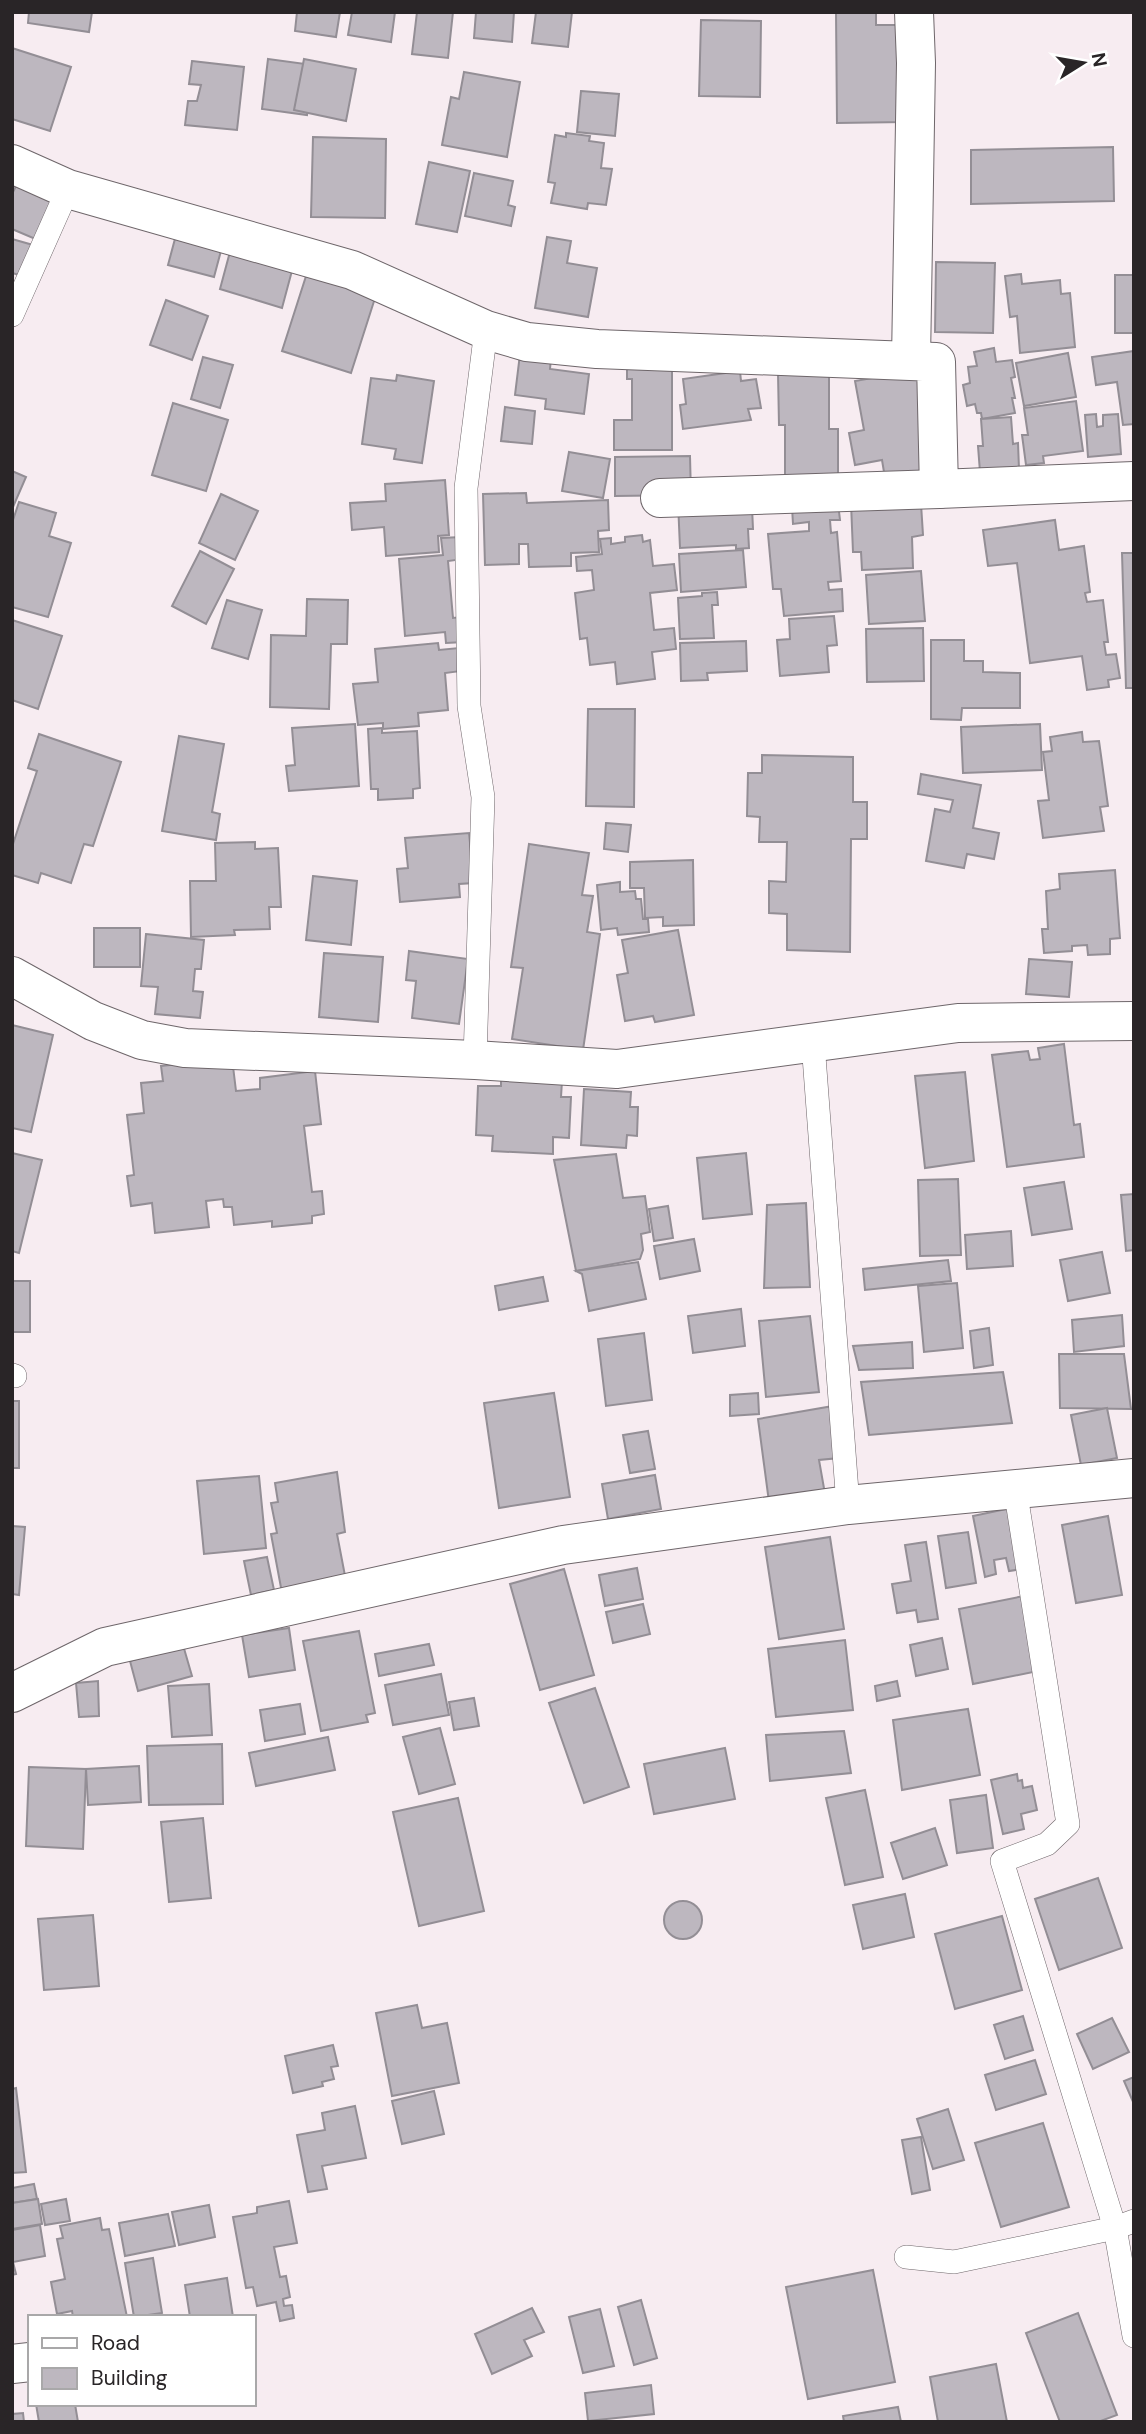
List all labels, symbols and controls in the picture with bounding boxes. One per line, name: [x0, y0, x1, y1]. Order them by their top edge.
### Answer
north arrow: [1048, 28, 1118, 98]
text: N: [1086, 51, 1113, 69]
legend: [28, 2315, 256, 2406]
text: Road: [91, 2329, 140, 2357]
text: Building: [91, 2364, 168, 2392]

